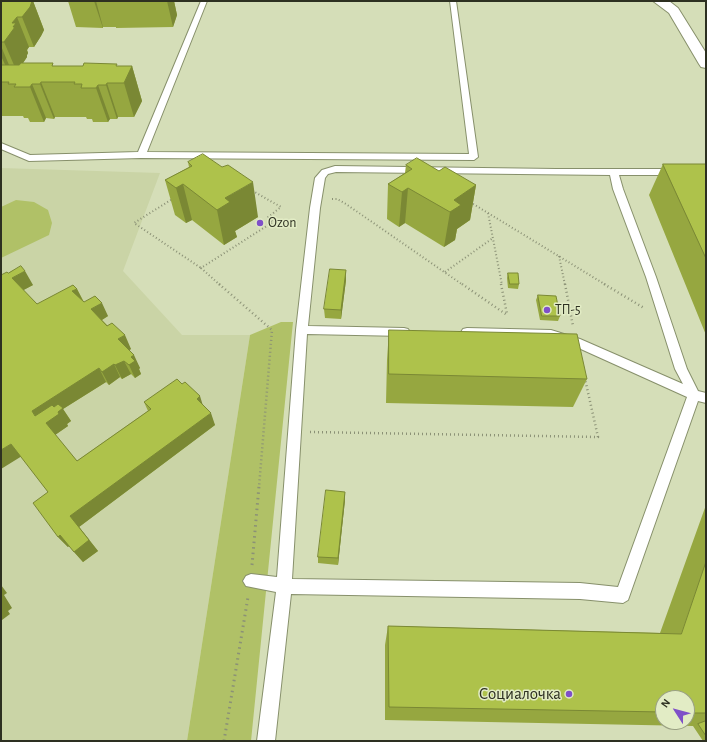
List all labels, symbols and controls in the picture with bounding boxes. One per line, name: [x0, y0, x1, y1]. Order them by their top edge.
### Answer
place label: Ozon: [268, 215, 296, 231]
marker: Ozon: [255, 218, 265, 228]
place label: ТП-5: [555, 302, 581, 318]
marker: ТП-5: [542, 305, 552, 315]
place label: Социалочка: [479, 684, 561, 704]
marker: Социалочка: [564, 689, 574, 699]
north arrow: [655, 690, 695, 730]
text: N: [659, 697, 672, 710]

